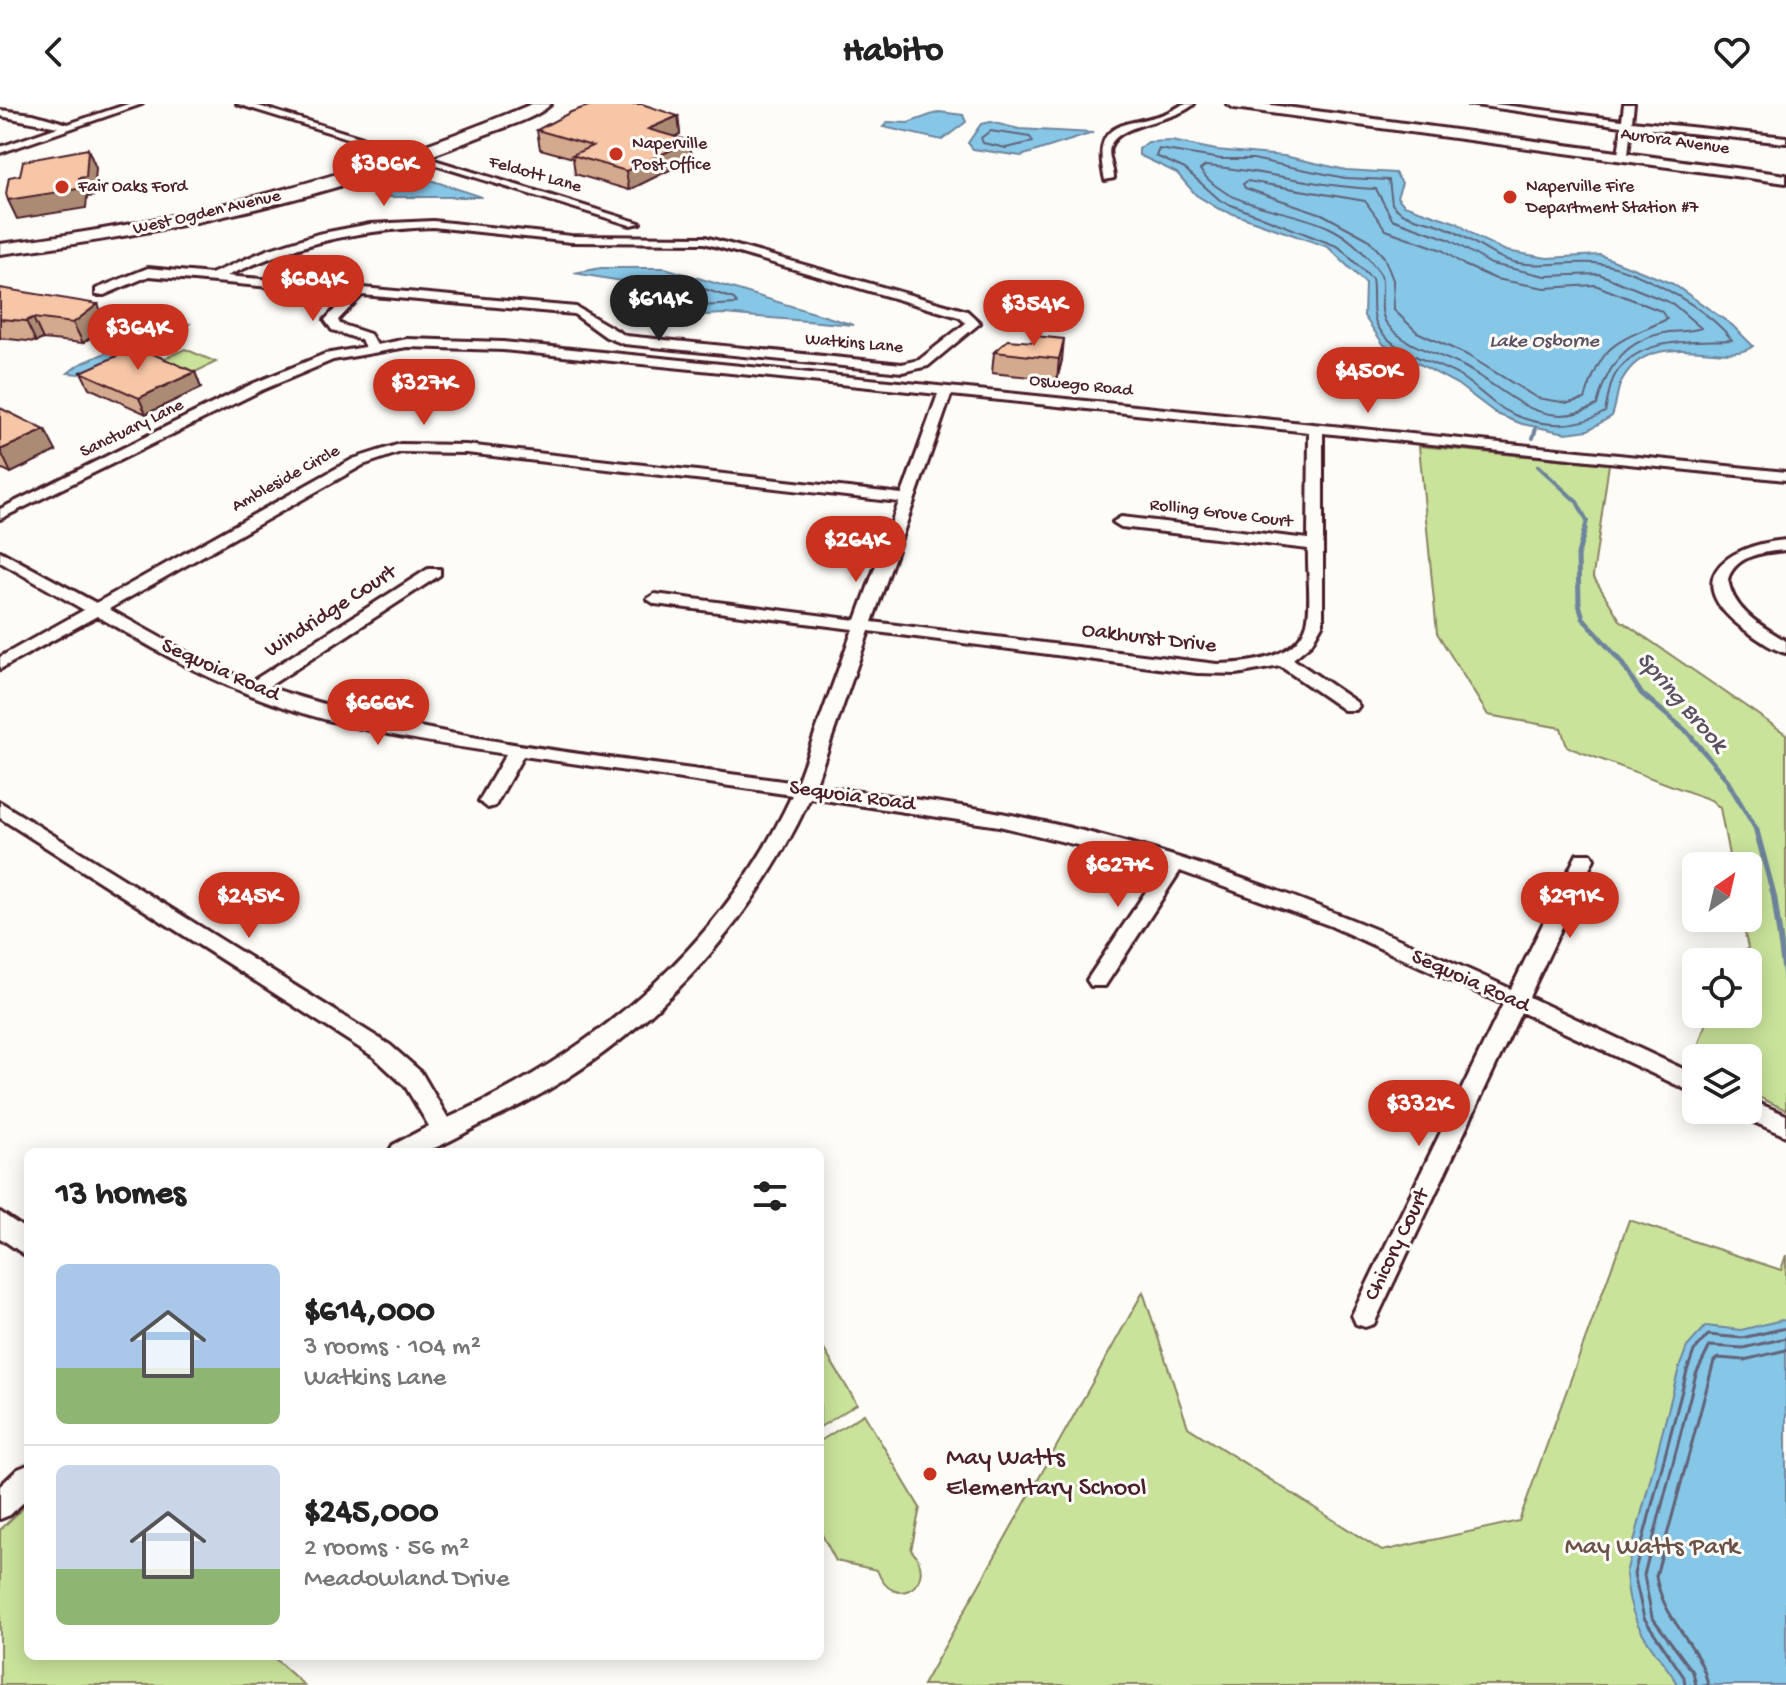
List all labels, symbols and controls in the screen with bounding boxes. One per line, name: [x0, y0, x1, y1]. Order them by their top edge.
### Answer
icon: back: [32, 30, 76, 74]
icon: heart: [1710, 30, 1754, 74]
text: Habito: [843, 31, 943, 74]
street label: Aurora Avenue: [1619, 124, 1731, 160]
place label: Naperville Post Office: [631, 134, 711, 176]
pin: $386K: [328, 140, 440, 208]
marker: Naperville Post Office: [607, 145, 625, 163]
text: $386K: [351, 150, 417, 181]
street label: Feldott Lane: [485, 151, 585, 198]
place label: Fair Oaks Ford: [77, 177, 188, 198]
place label: Naperville Fire Department Station #7: [1525, 177, 1699, 219]
marker: Fair Oaks Ford: [53, 178, 71, 196]
street label: West Ogden Avenue: [131, 186, 283, 240]
marker: Naperville Fire Department Station #7: [1501, 188, 1519, 206]
pin: $684K: [257, 255, 369, 323]
text: $684K: [280, 265, 346, 296]
pin: $614K: [603, 275, 715, 343]
pin: $354K: [978, 280, 1090, 348]
text: $614K: [628, 285, 690, 316]
text: $354K: [1001, 290, 1067, 321]
pin: $364K: [82, 304, 194, 372]
text: $364K: [106, 314, 170, 345]
street label: Watkins Lane: [804, 329, 905, 359]
water label: Lake Osborne: [1489, 331, 1599, 354]
pin: $450K: [1312, 347, 1424, 415]
text: $450K: [1335, 357, 1401, 388]
pin: $327K: [368, 359, 480, 427]
text: $327K: [391, 369, 457, 400]
street label: Oswego Road: [1028, 370, 1135, 402]
street label: Sanctuary Lane: [77, 395, 188, 463]
street label: Ambleside Circle: [228, 440, 344, 517]
street label: Rolling Grove Court: [1149, 495, 1295, 533]
pin: $264K: [800, 516, 912, 584]
text: $264K: [824, 526, 888, 557]
street label: Windridge Court: [260, 559, 403, 664]
street label: Oakhurst Drive: [1080, 618, 1218, 660]
street label: Sequoia Road: [157, 633, 285, 709]
water label: Spring Brook: [1629, 647, 1734, 761]
pin: $666K: [322, 679, 434, 747]
text: $666K: [345, 689, 411, 720]
street label: Sequoia Road: [787, 775, 919, 819]
pin: $627K: [1062, 841, 1174, 909]
text: $627K: [1085, 851, 1151, 882]
north arrow: [1682, 852, 1762, 932]
map controls: [1682, 852, 1762, 1124]
pin: $245K: [193, 872, 305, 940]
pin: $291K: [1514, 872, 1626, 940]
text: $245K: [217, 882, 281, 913]
text: $291K: [1539, 882, 1601, 913]
street label: Sequoia Road: [1407, 944, 1535, 1020]
button: locate: [1682, 948, 1762, 1028]
button: layers: [1682, 1044, 1762, 1124]
pin: $332K: [1363, 1080, 1475, 1148]
text: $332K: [1386, 1090, 1452, 1121]
icon: filters: [748, 1174, 792, 1218]
text: 13 homes: [56, 1176, 186, 1216]
street label: Chicory Court: [1360, 1183, 1437, 1305]
text: $614,000: [304, 1293, 435, 1333]
icon: home: [120, 1296, 216, 1392]
text: 3 rooms · 104 m²: [304, 1333, 481, 1364]
text: Watkins Lane: [304, 1364, 446, 1395]
place label: May Watts Elementary School: [946, 1444, 1146, 1505]
marker: May Watts Elementary School: [921, 1465, 939, 1483]
text: $245,000: [304, 1494, 439, 1534]
icon: home: [120, 1497, 216, 1593]
park label: May Watts Park: [1565, 1533, 1742, 1564]
text: 2 rooms · 56 m²: [304, 1534, 469, 1565]
text: Meadowland Drive: [304, 1565, 509, 1596]

